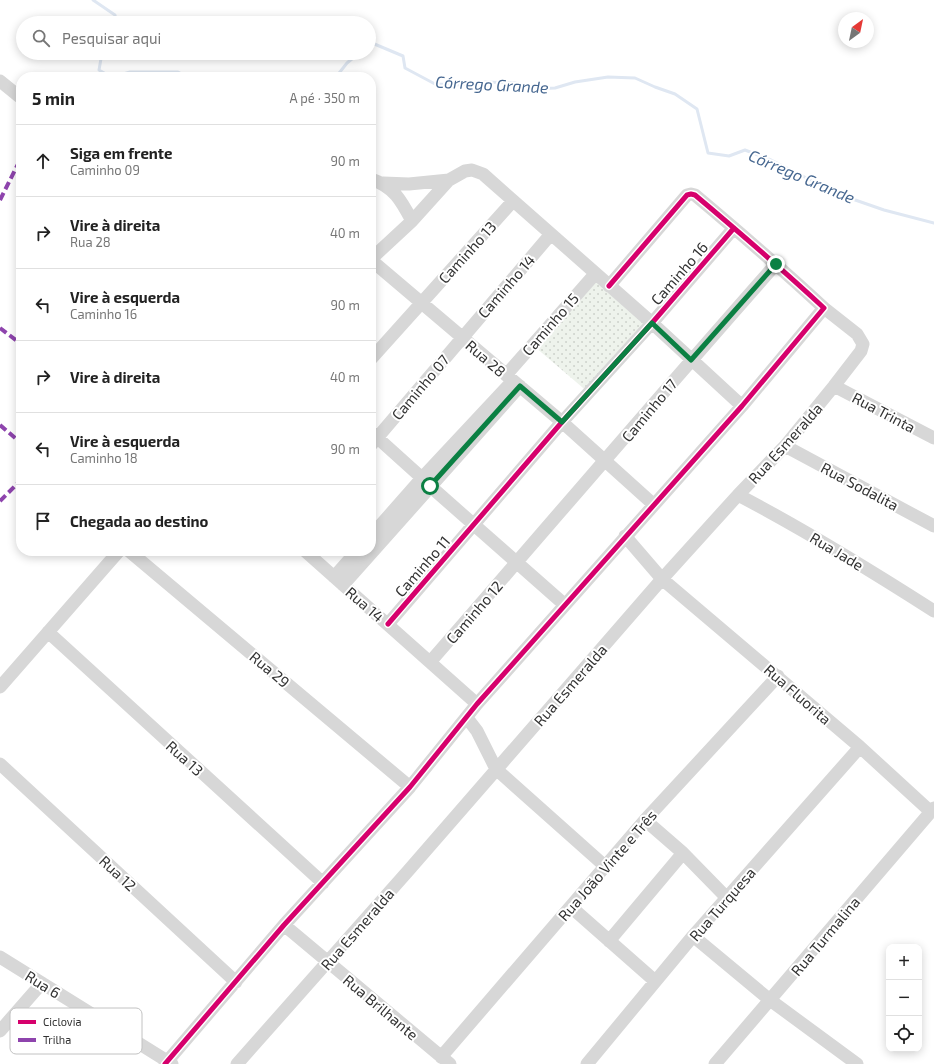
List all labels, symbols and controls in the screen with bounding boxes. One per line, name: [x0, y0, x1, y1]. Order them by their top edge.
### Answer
north arrow: [838, 12, 874, 48]
search box: [16, 16, 376, 60]
icon: search: [30, 27, 52, 49]
text: Pesquisar aqui: [62, 29, 161, 47]
water label: Córrego Grande: [435, 72, 549, 96]
text: 5 min: [32, 88, 75, 108]
text: A pé · 350 m: [290, 90, 360, 106]
text: Siga em frente: [70, 144, 172, 162]
water label: Córrego Grande: [746, 145, 858, 207]
icon: ahead: [32, 150, 54, 172]
text: 90 m: [330, 153, 360, 169]
text: Caminho 09: [70, 162, 140, 178]
text: Vire à direita: [70, 216, 160, 234]
street label: Caminho 13: [434, 217, 500, 287]
icon: right: [32, 222, 54, 244]
text: 40 m: [330, 225, 360, 241]
text: Rua 28: [70, 234, 111, 250]
street label: Caminho 16: [647, 238, 711, 308]
street label: Caminho 14: [474, 251, 538, 321]
route end: [767, 255, 785, 273]
text: Vire à esquerda: [70, 288, 180, 306]
street label: Caminho 15: [518, 289, 582, 359]
icon: left: [32, 294, 54, 316]
text: 90 m: [330, 297, 360, 313]
text: Caminho 16: [70, 306, 137, 322]
street label: Rua 28: [462, 336, 510, 380]
street label: Caminho 07: [387, 350, 453, 423]
icon: right: [32, 366, 54, 388]
text: Vire à direita: [70, 368, 160, 386]
text: 40 m: [330, 369, 360, 385]
street label: Caminho 17: [617, 375, 681, 445]
street label: Rua Trinta: [849, 388, 919, 436]
street label: Rua Esmeralda: [744, 399, 826, 487]
text: Vire à esquerda: [70, 432, 180, 450]
icon: left: [32, 438, 54, 460]
text: 90 m: [330, 441, 360, 457]
text: Caminho 18: [70, 450, 138, 466]
street label: Rua Sodalita: [818, 458, 902, 514]
route start: [421, 477, 439, 495]
icon: arrive: [32, 510, 54, 532]
text: Chegada ao destino: [70, 512, 208, 530]
street label: Rua Jade: [807, 528, 867, 574]
street label: Caminho 11: [391, 532, 453, 600]
street label: Caminho 12: [442, 577, 506, 647]
street label: Rua 14: [342, 583, 388, 625]
street label: Rua Esmeralda: [530, 641, 610, 729]
street label: Rua 29: [246, 647, 294, 691]
street label: Rua Fluorita: [761, 660, 835, 728]
street label: Rua 13: [163, 737, 207, 779]
street label: Rua João Vinte e Três: [554, 806, 660, 924]
street label: Rua 12: [96, 851, 140, 895]
street label: Rua Turquesa: [685, 863, 759, 945]
street label: Rua Esmeralda: [317, 885, 397, 973]
street label: Rua Turmalina: [787, 893, 863, 979]
map controls: [886, 944, 922, 1052]
button: +: [886, 944, 922, 980]
street label: Rua 6: [22, 966, 64, 1002]
street label: Rua Brilhante: [340, 970, 422, 1044]
button: −: [886, 980, 922, 1016]
legend: [10, 1008, 142, 1054]
text: Ciclovia: [43, 1015, 81, 1028]
button: locate: [886, 1016, 922, 1052]
text: Trilha: [43, 1033, 71, 1046]

